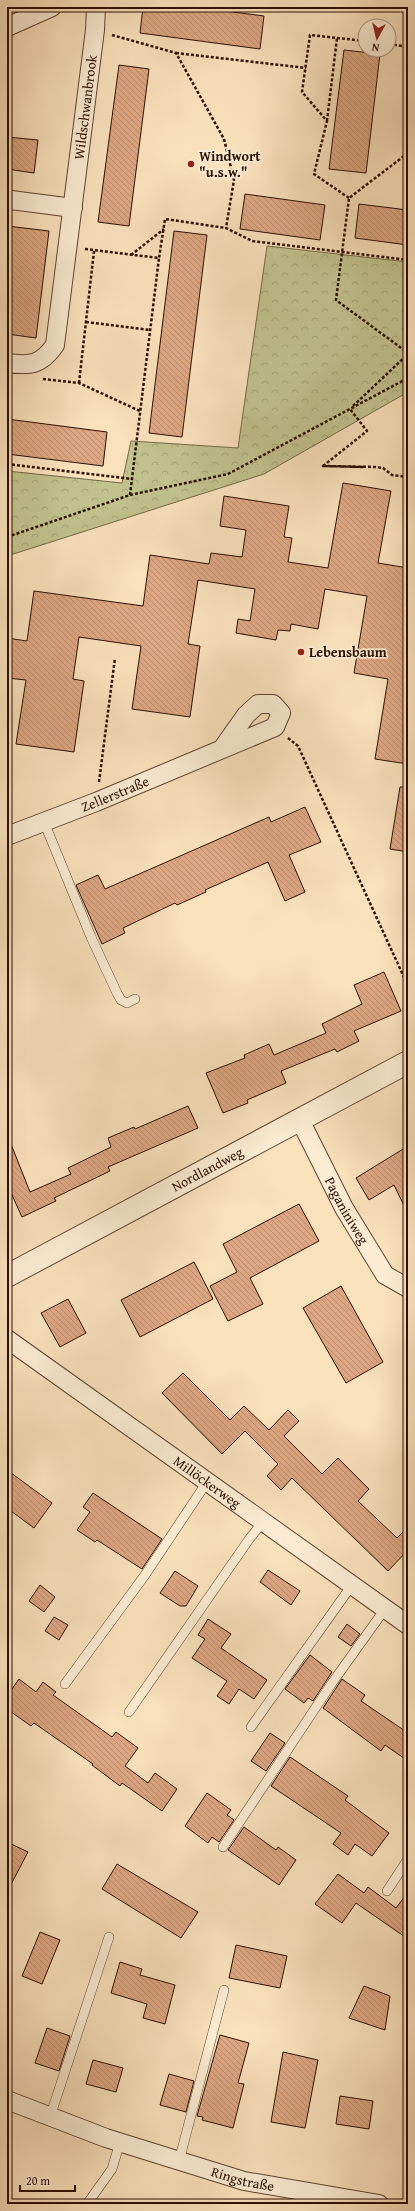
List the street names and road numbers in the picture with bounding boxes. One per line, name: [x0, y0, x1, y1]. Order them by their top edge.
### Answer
street label: Wildschwanbrook: [69, 53, 102, 161]
street label: Zellerstraße: [78, 771, 152, 817]
street label: Nordlandweg: [168, 1142, 247, 1196]
street label: Paganiniweg: [320, 1173, 374, 1248]
street label: Millöckerweg: [169, 1451, 245, 1513]
street label: Ringstraße: [209, 2161, 276, 2196]

